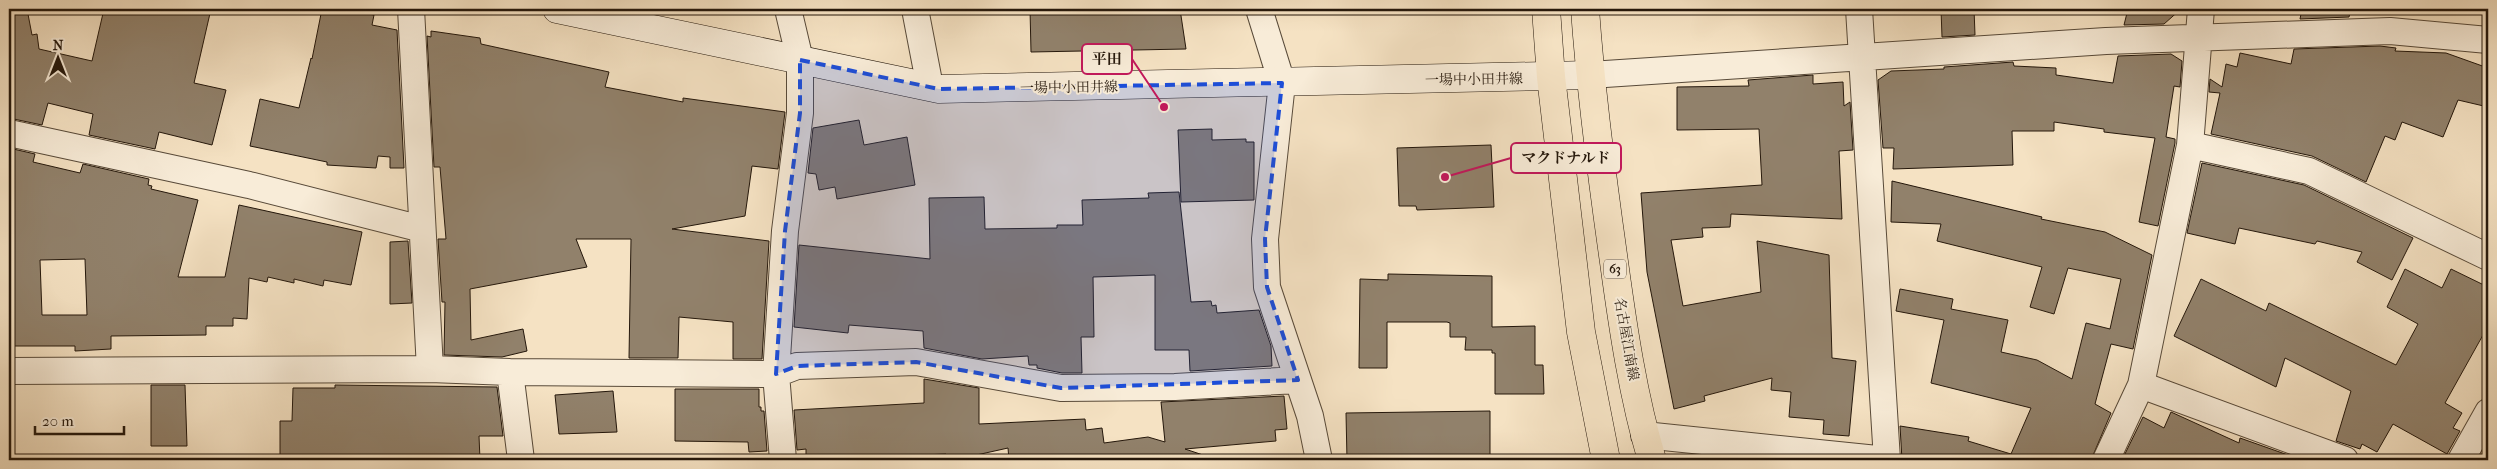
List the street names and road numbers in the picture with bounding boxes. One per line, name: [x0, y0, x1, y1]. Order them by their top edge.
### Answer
street label: 一場中小田井線: [1425, 70, 1523, 89]
street label: 一場中小田井線: [1020, 78, 1118, 97]
road number: 63: [1604, 260, 1626, 278]
street label: 名古屋江南線: [1611, 296, 1642, 382]

